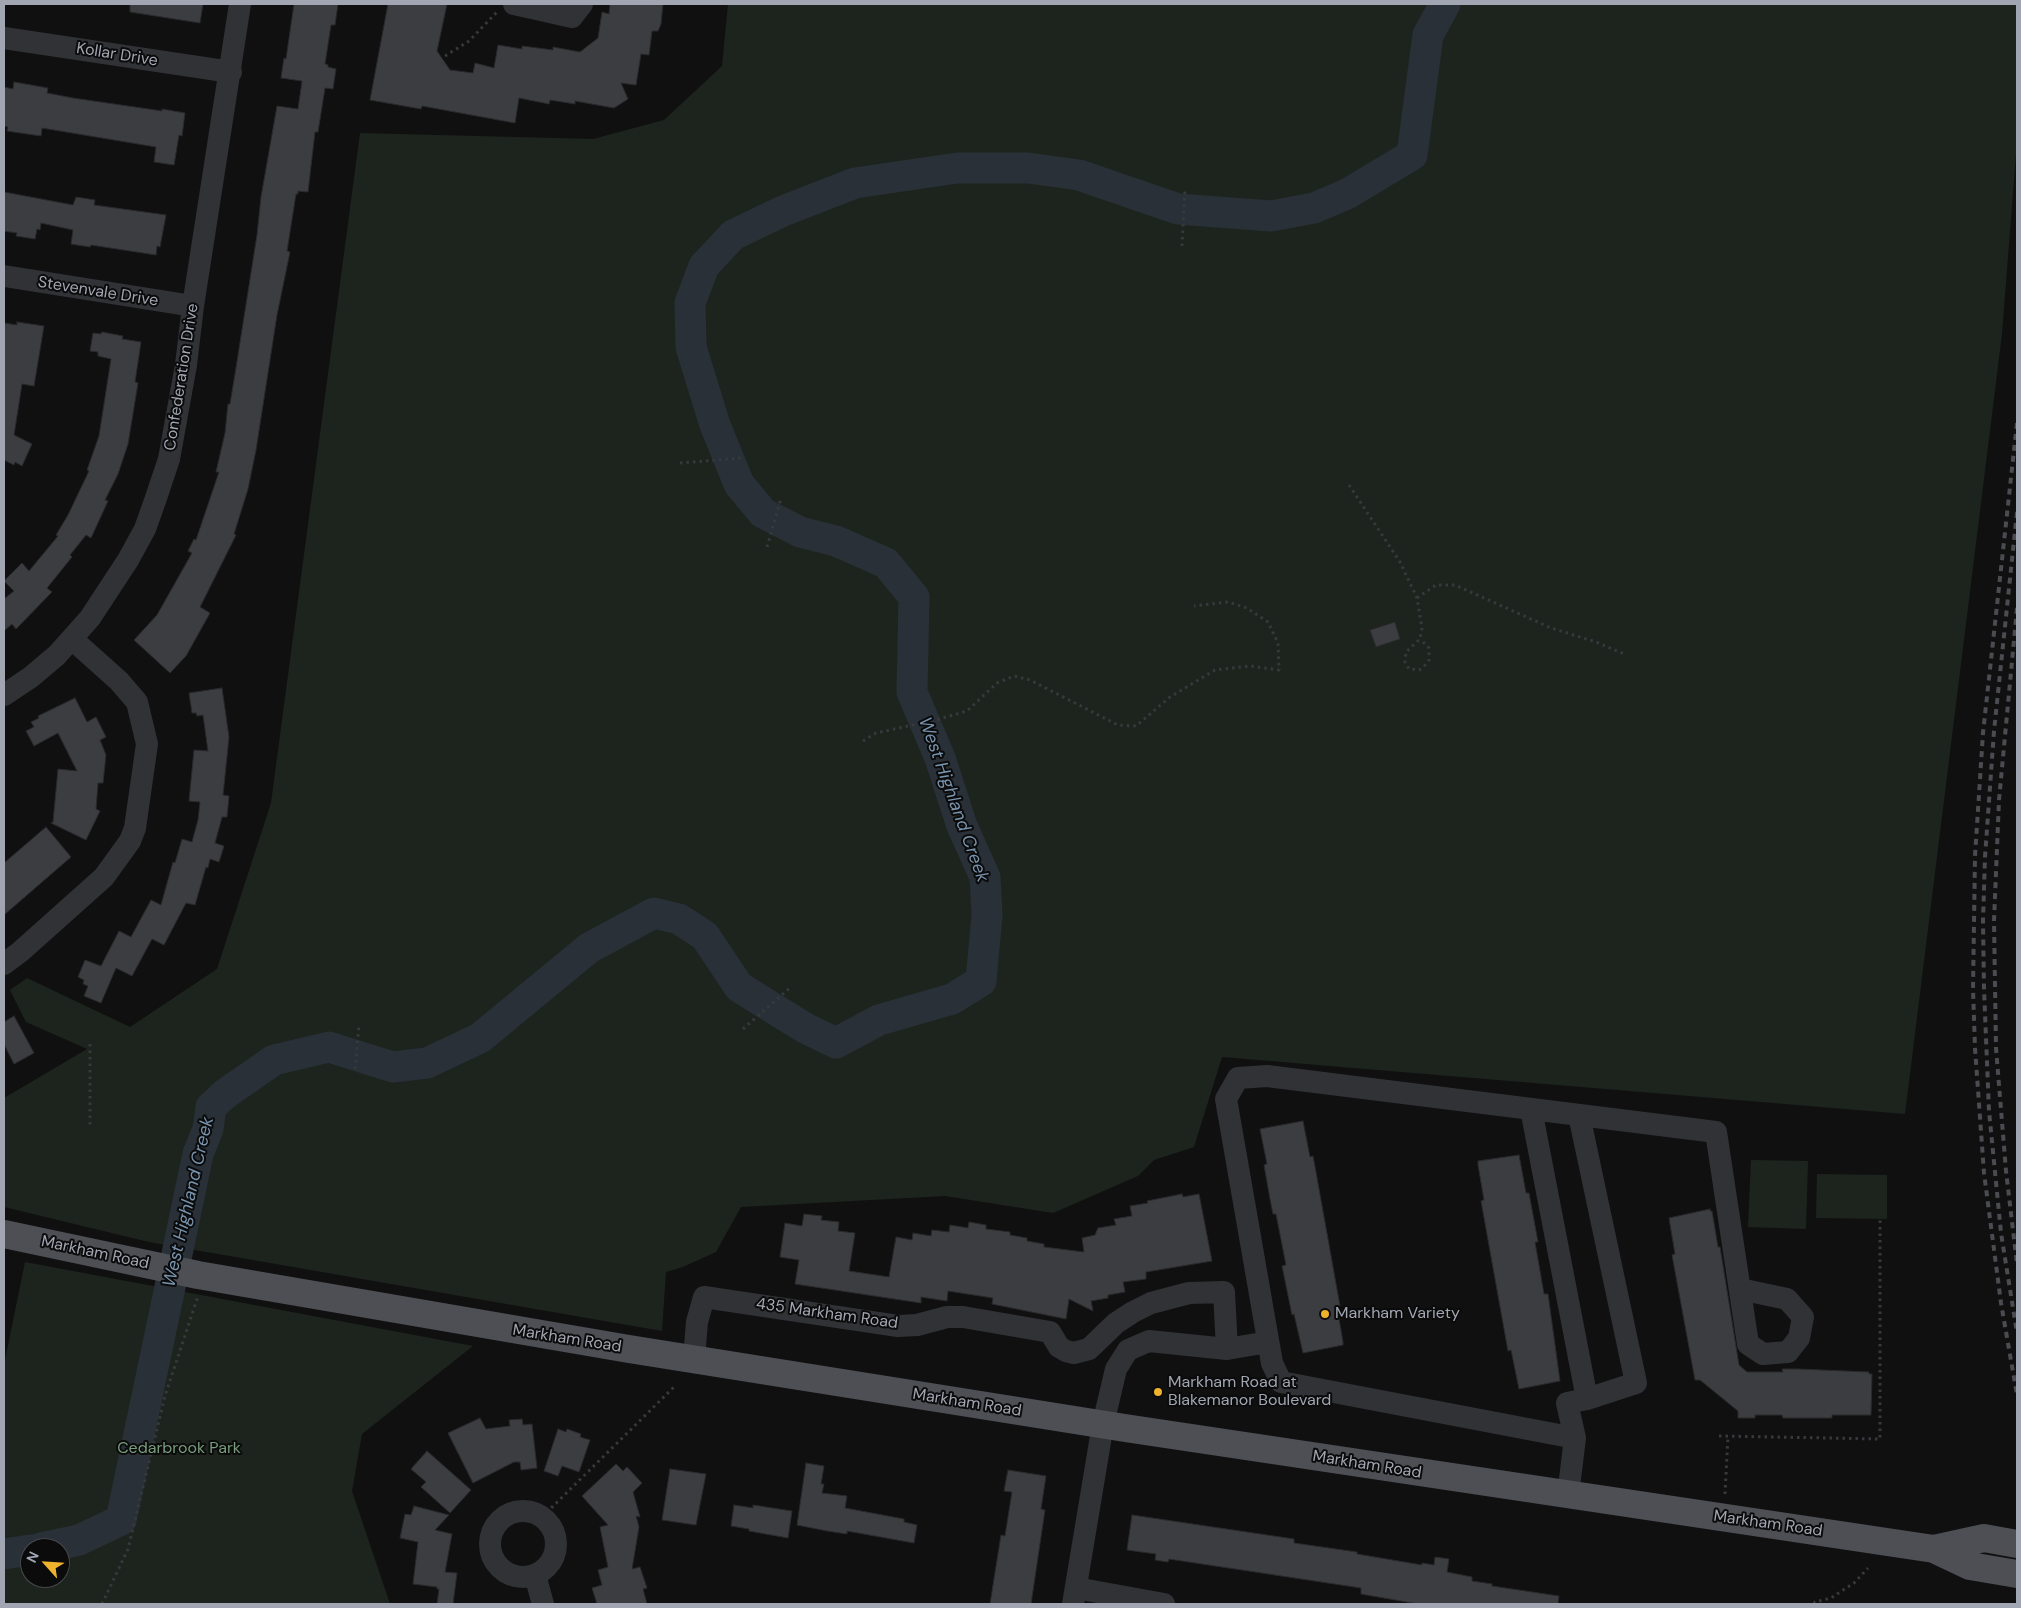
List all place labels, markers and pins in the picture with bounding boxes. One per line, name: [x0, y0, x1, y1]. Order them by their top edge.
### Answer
place label: Markham Variety: [1335, 1304, 1460, 1324]
marker: Markham Variety: [1319, 1308, 1331, 1320]
place label: Markham Road at Blakemanor Boulevard: [1168, 1373, 1331, 1411]
marker: Markham Road at Blakemanor Boulevard: [1152, 1386, 1164, 1398]

